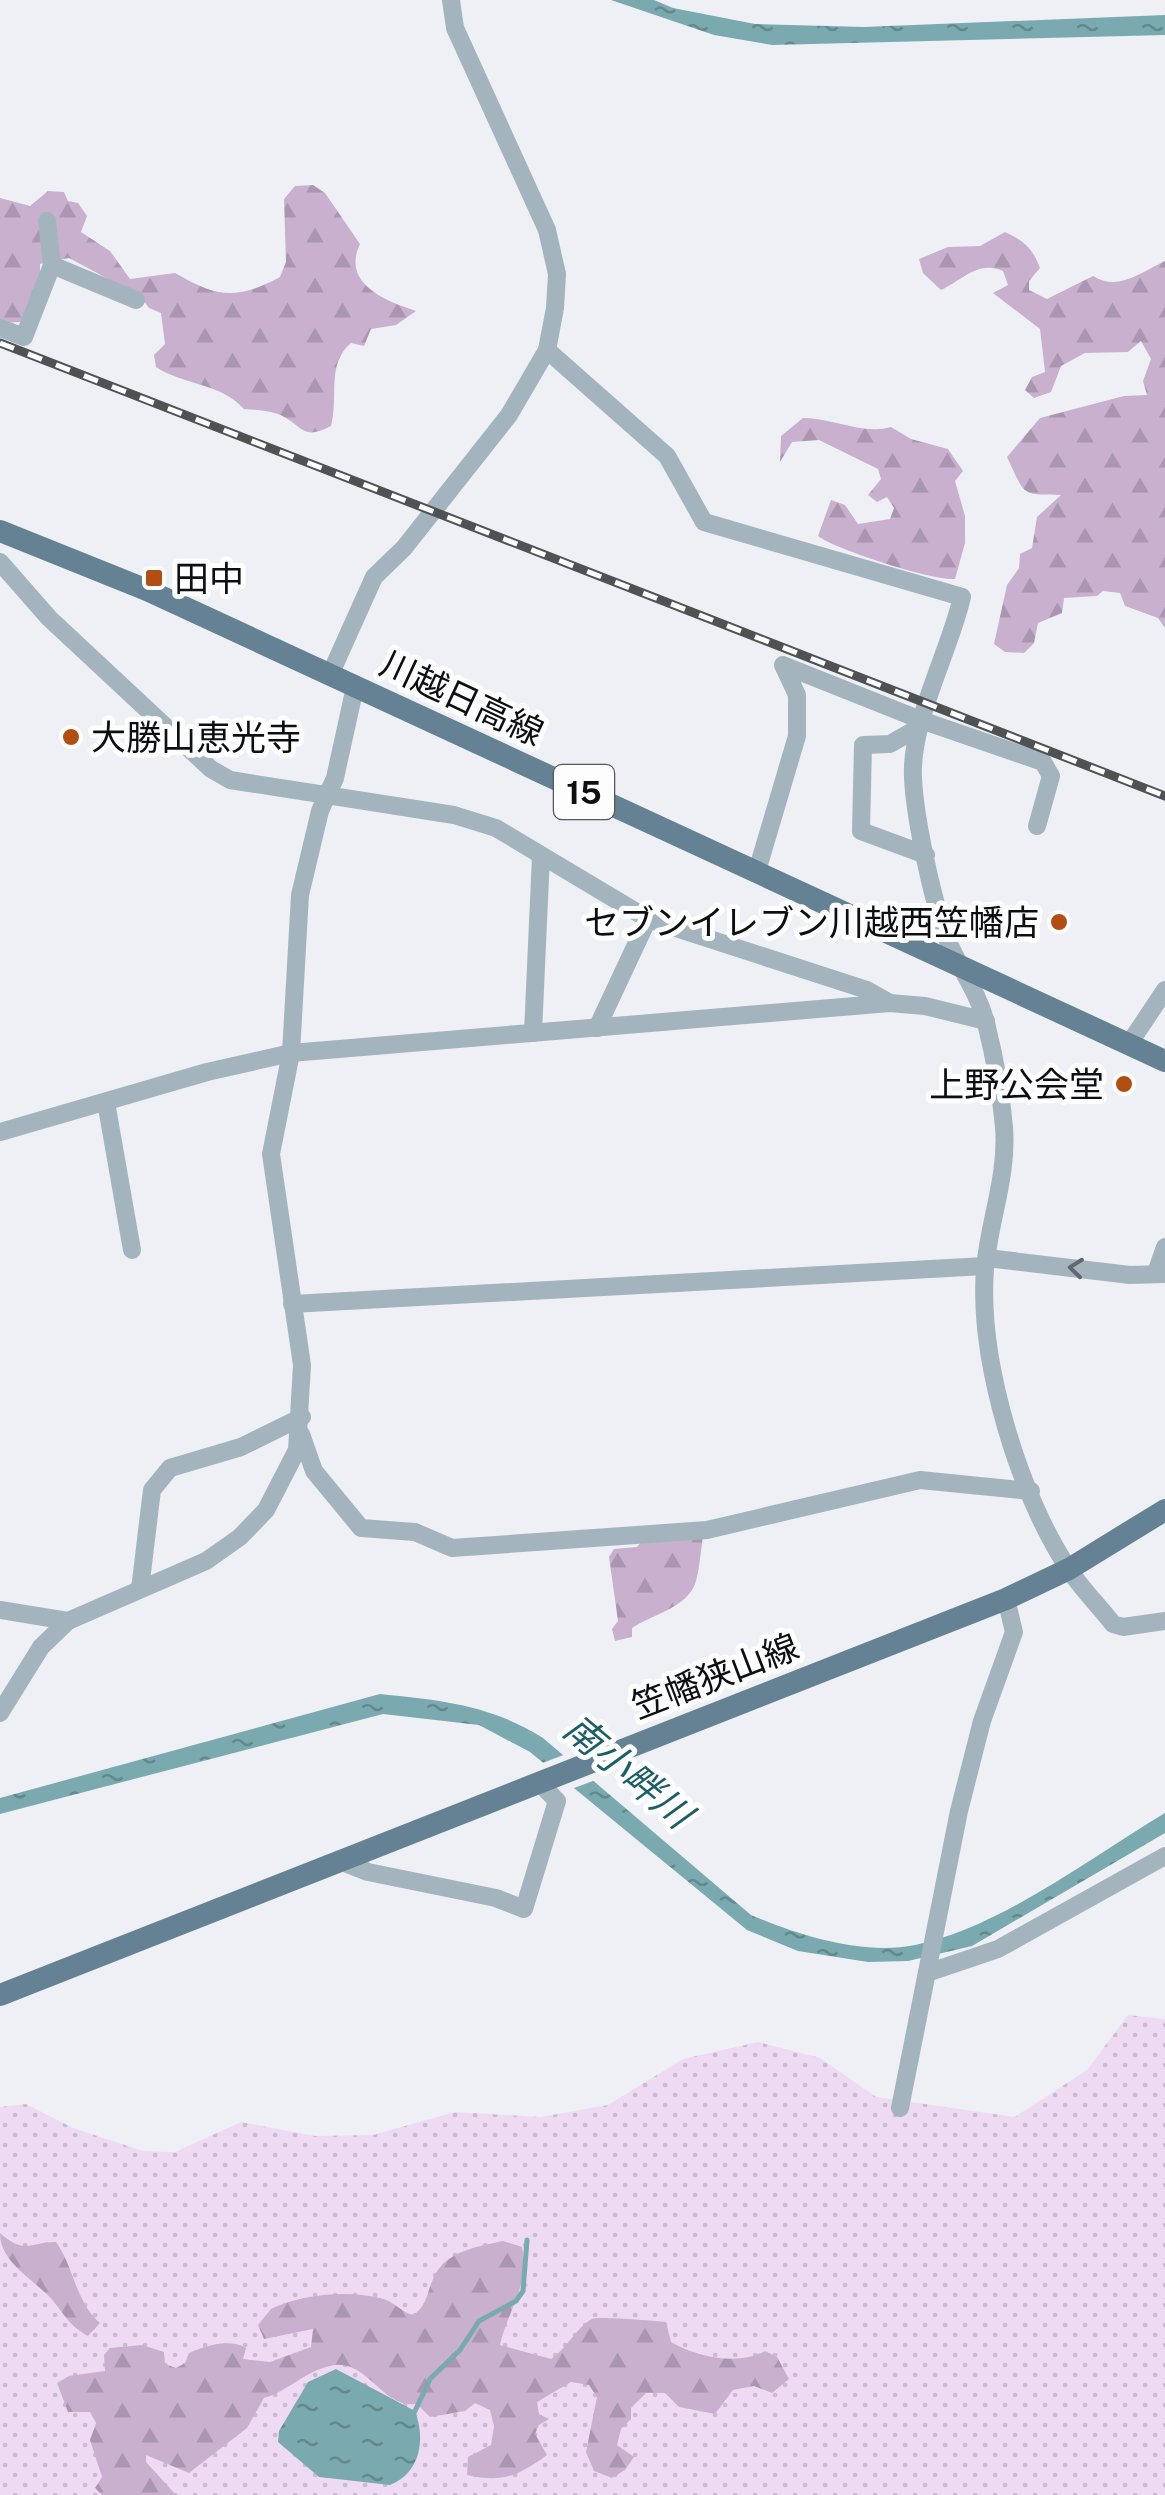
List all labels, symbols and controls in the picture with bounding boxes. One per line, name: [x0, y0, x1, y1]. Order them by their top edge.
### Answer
place label: 田中: [174, 558, 244, 599]
marker: 田中: [143, 567, 165, 589]
street label: 川越日高線: [374, 642, 550, 754]
place label: 大勝山恵光寺: [91, 717, 301, 758]
marker: 大勝山恵光寺: [60, 726, 82, 748]
road number: 15: [554, 765, 614, 819]
place label: セブンイレブン川越西笠幡店: [584, 902, 1039, 943]
marker: セブンイレブン川越西笠幡店: [1048, 911, 1070, 933]
place label: 上野公会堂: [929, 1064, 1104, 1105]
marker: 上野公会堂: [1113, 1073, 1135, 1095]
one-way arrow: [1068, 1258, 1084, 1279]
street label: 笠幡狭山線: [626, 1626, 804, 1726]
water label: 南小畔川: [555, 1705, 704, 1840]

